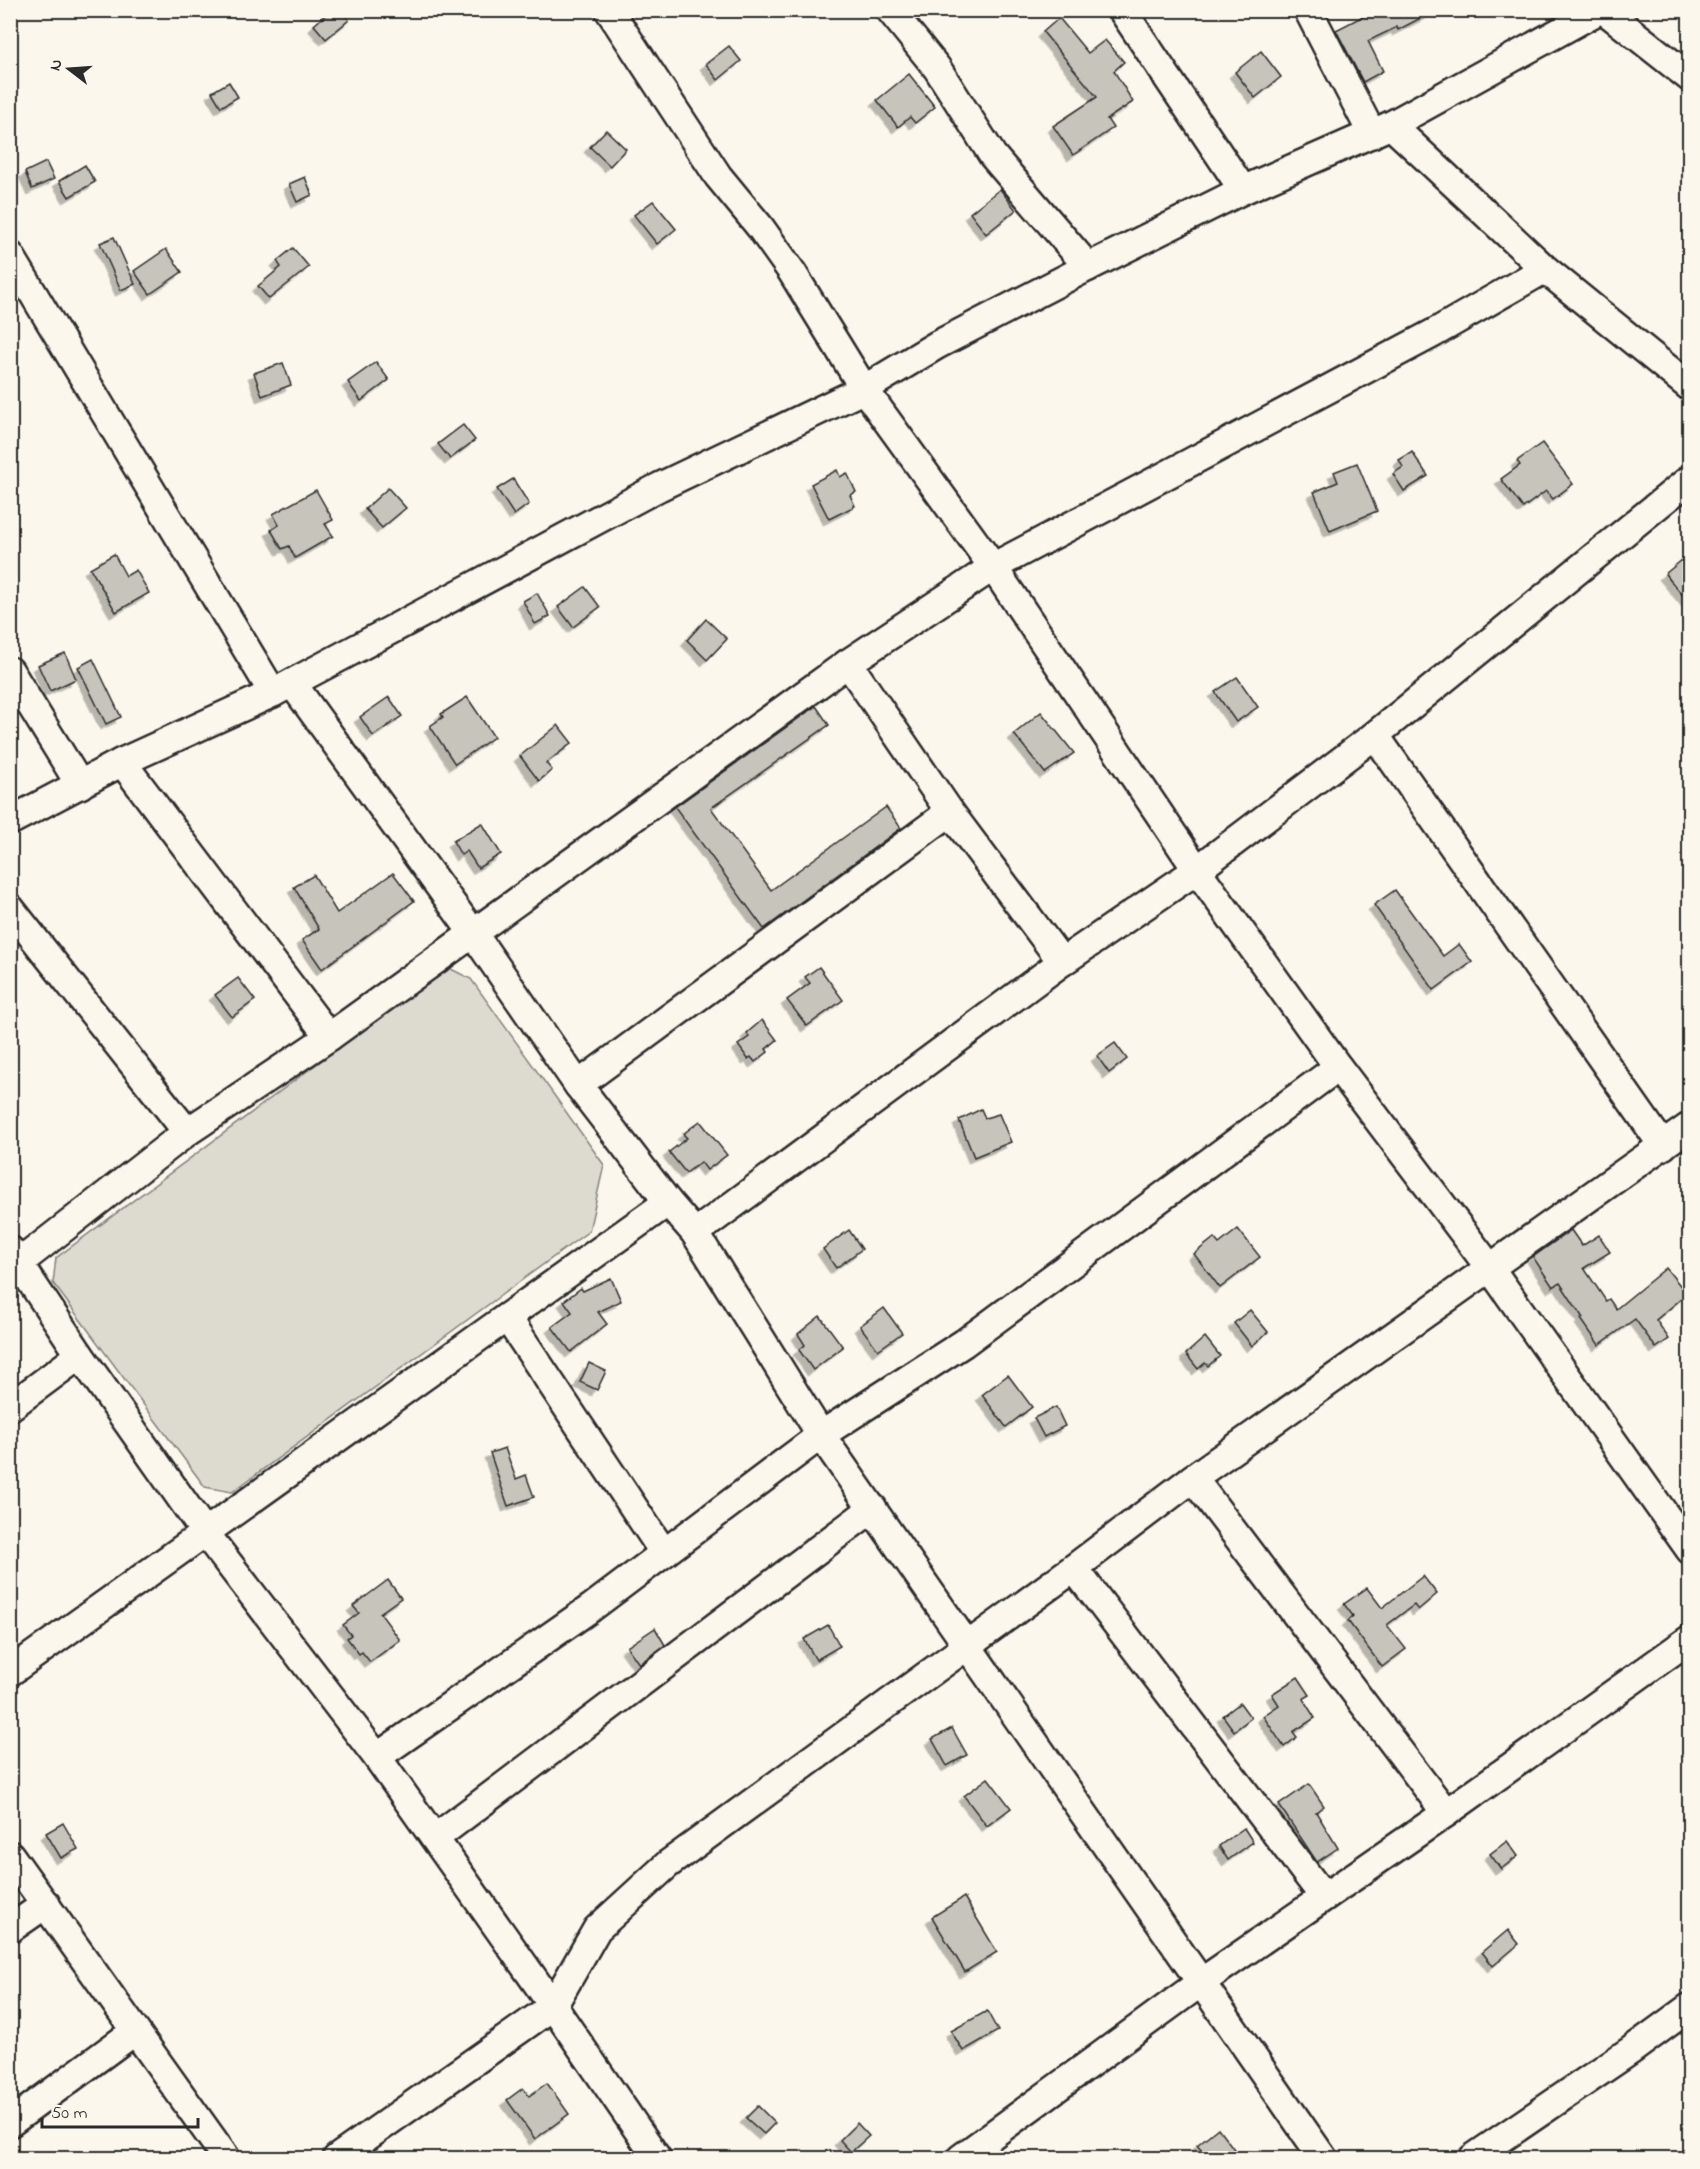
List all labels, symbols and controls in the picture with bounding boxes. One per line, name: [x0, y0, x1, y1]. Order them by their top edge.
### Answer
north arrow: [39, 39, 99, 99]
text: N: [44, 56, 70, 74]
scale bar: [42, 2091, 198, 2129]
text: 50 m: [51, 2101, 88, 2127]

